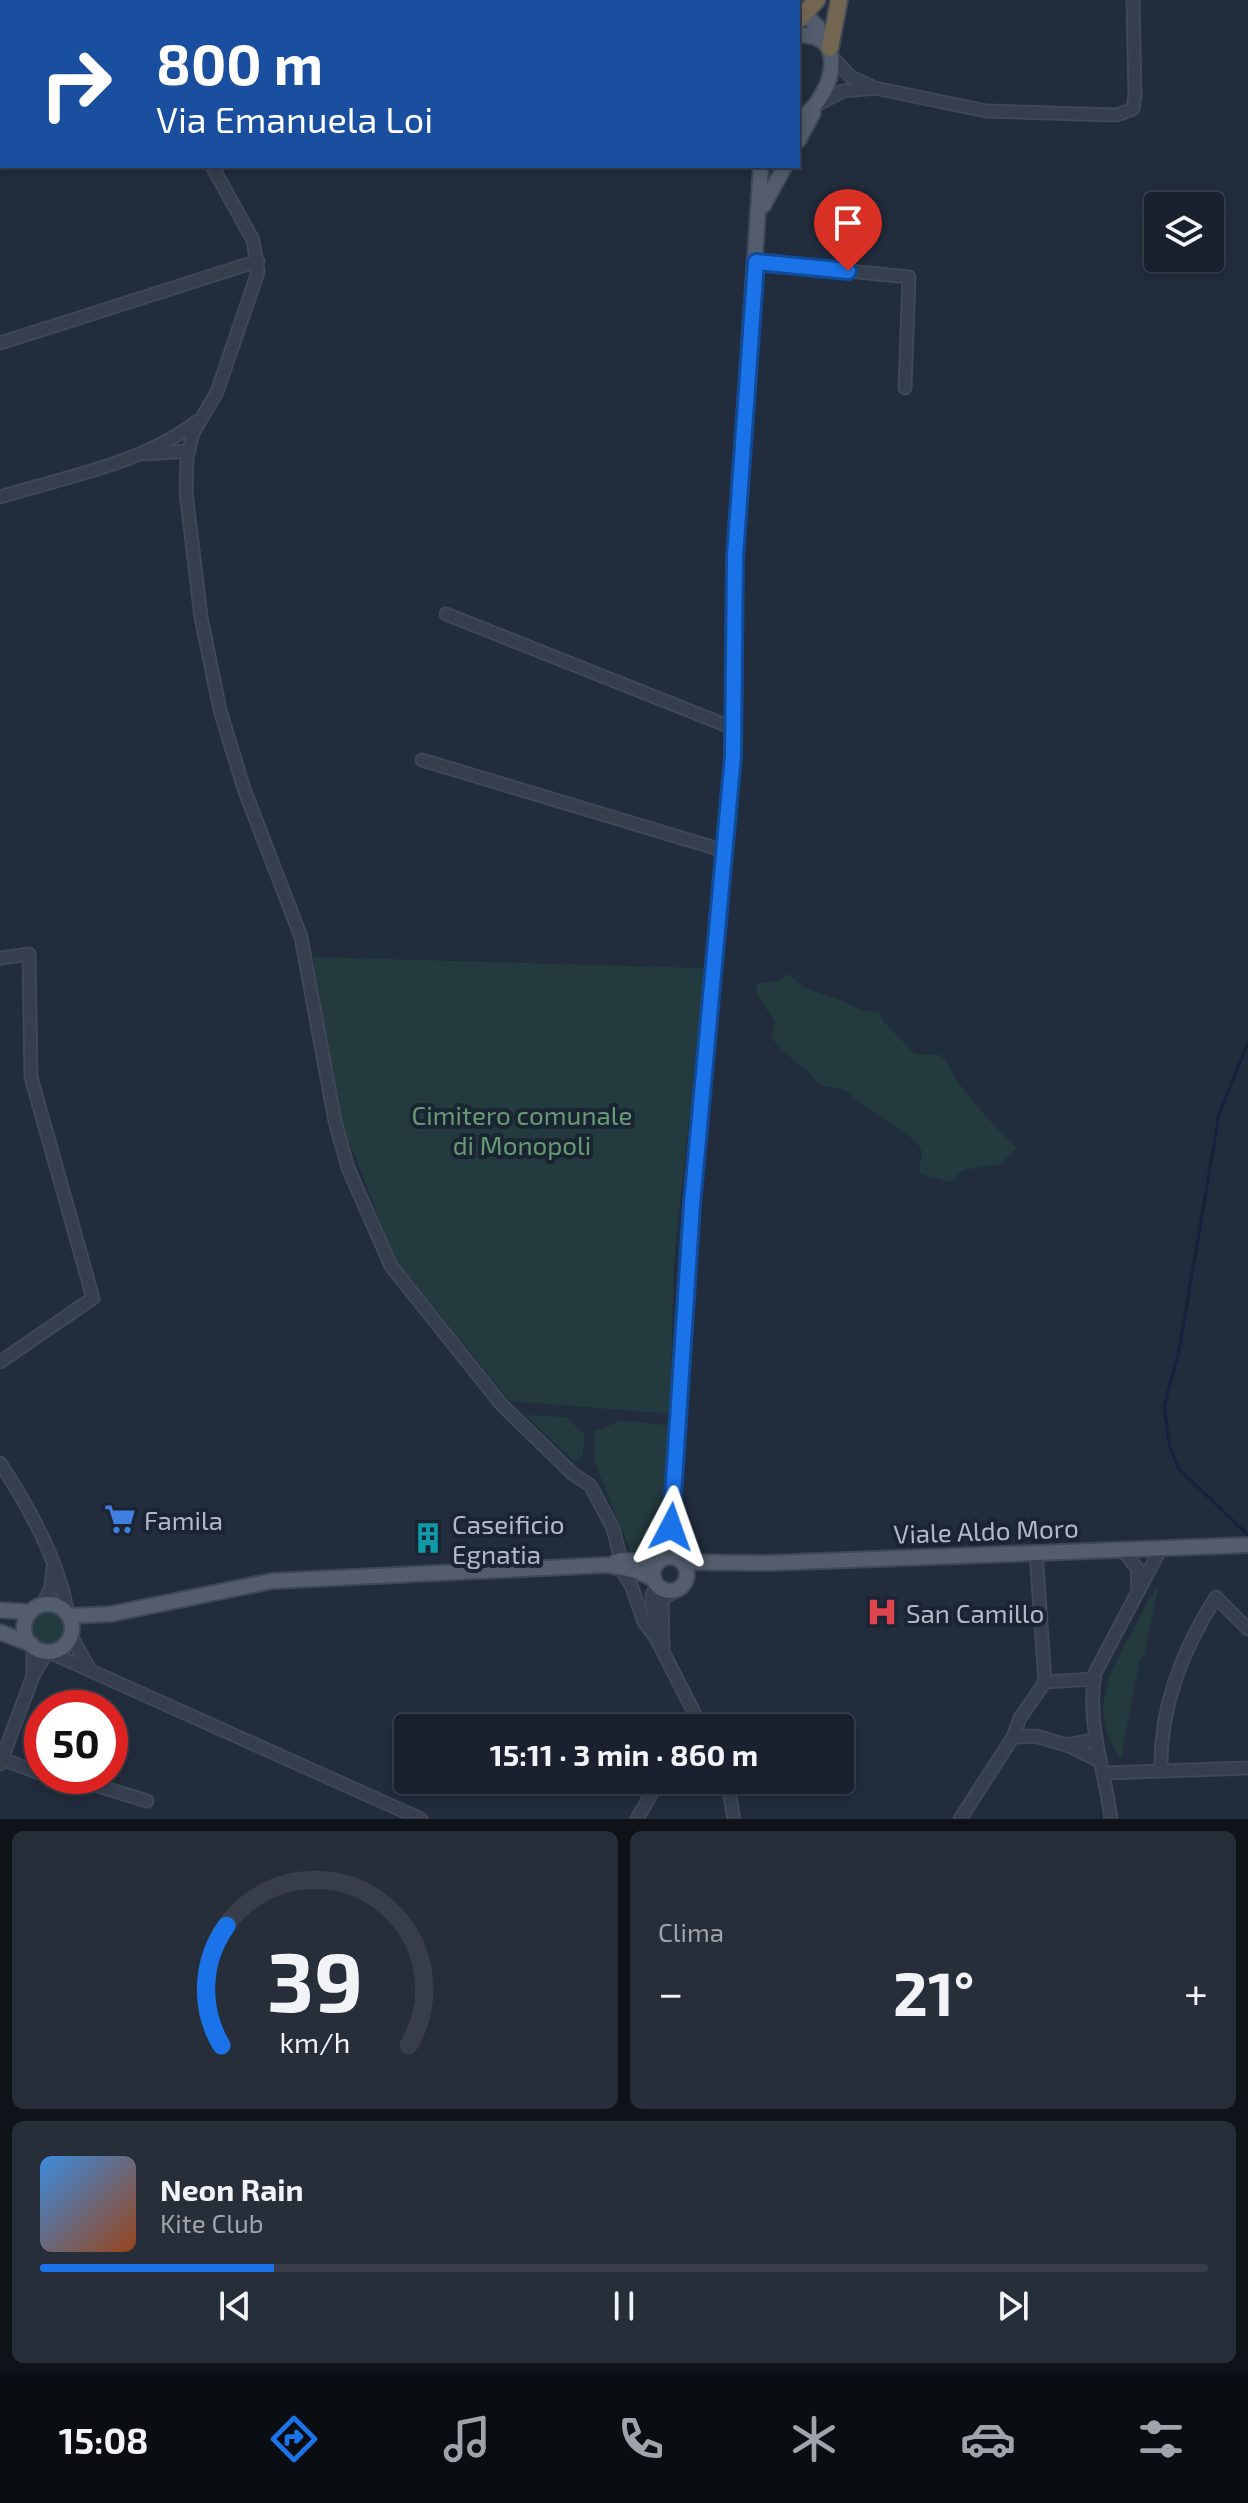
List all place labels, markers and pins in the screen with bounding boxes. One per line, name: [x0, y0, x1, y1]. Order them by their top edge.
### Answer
pin: [814, 189, 882, 271]
supermarket icon: Famila: [103, 1502, 137, 1536]
place label: Famila: [144, 1504, 223, 1535]
place label: Caseificio Egnatia: [452, 1508, 564, 1569]
building icon: Caseificio Egnatia: [411, 1521, 445, 1555]
hospital icon: San Camillo: [865, 1595, 899, 1629]
place label: San Camillo: [906, 1597, 1044, 1628]

